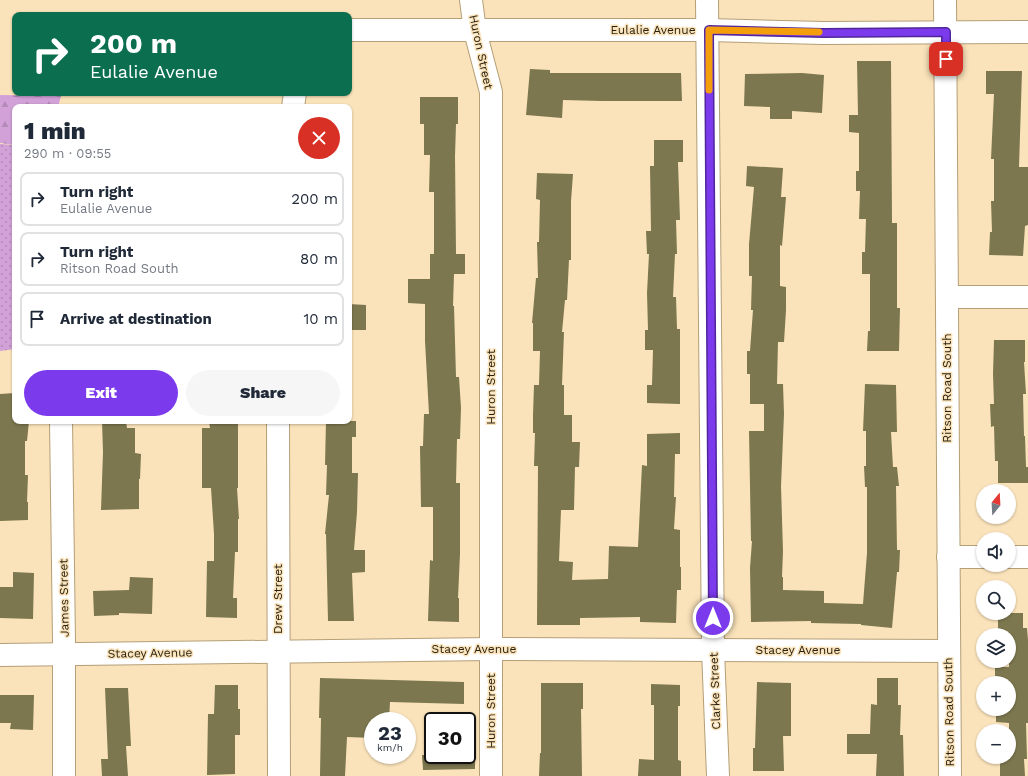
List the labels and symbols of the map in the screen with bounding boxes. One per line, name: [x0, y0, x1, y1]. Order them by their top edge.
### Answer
street label: Huron Street: [466, 14, 496, 90]
street label: Eulalie Avenue: [610, 23, 696, 37]
pin: [929, 42, 963, 76]
street label: Ritson Road South: [940, 333, 954, 443]
street label: Huron Street: [484, 349, 498, 425]
north arrow: [976, 484, 1016, 524]
street label: James Street: [56, 559, 72, 637]
street label: Drew Street: [271, 564, 285, 634]
position arrow: [692, 597, 734, 639]
street label: Stacey Avenue: [432, 642, 516, 656]
street label: Stacey Avenue: [756, 643, 840, 657]
street label: Stacey Avenue: [107, 645, 193, 661]
street label: Clarke Street: [707, 652, 723, 730]
street label: Ritson Road South: [941, 657, 957, 767]
street label: Huron Street: [484, 673, 498, 749]
speed limit sign: 30: [424, 712, 476, 764]

